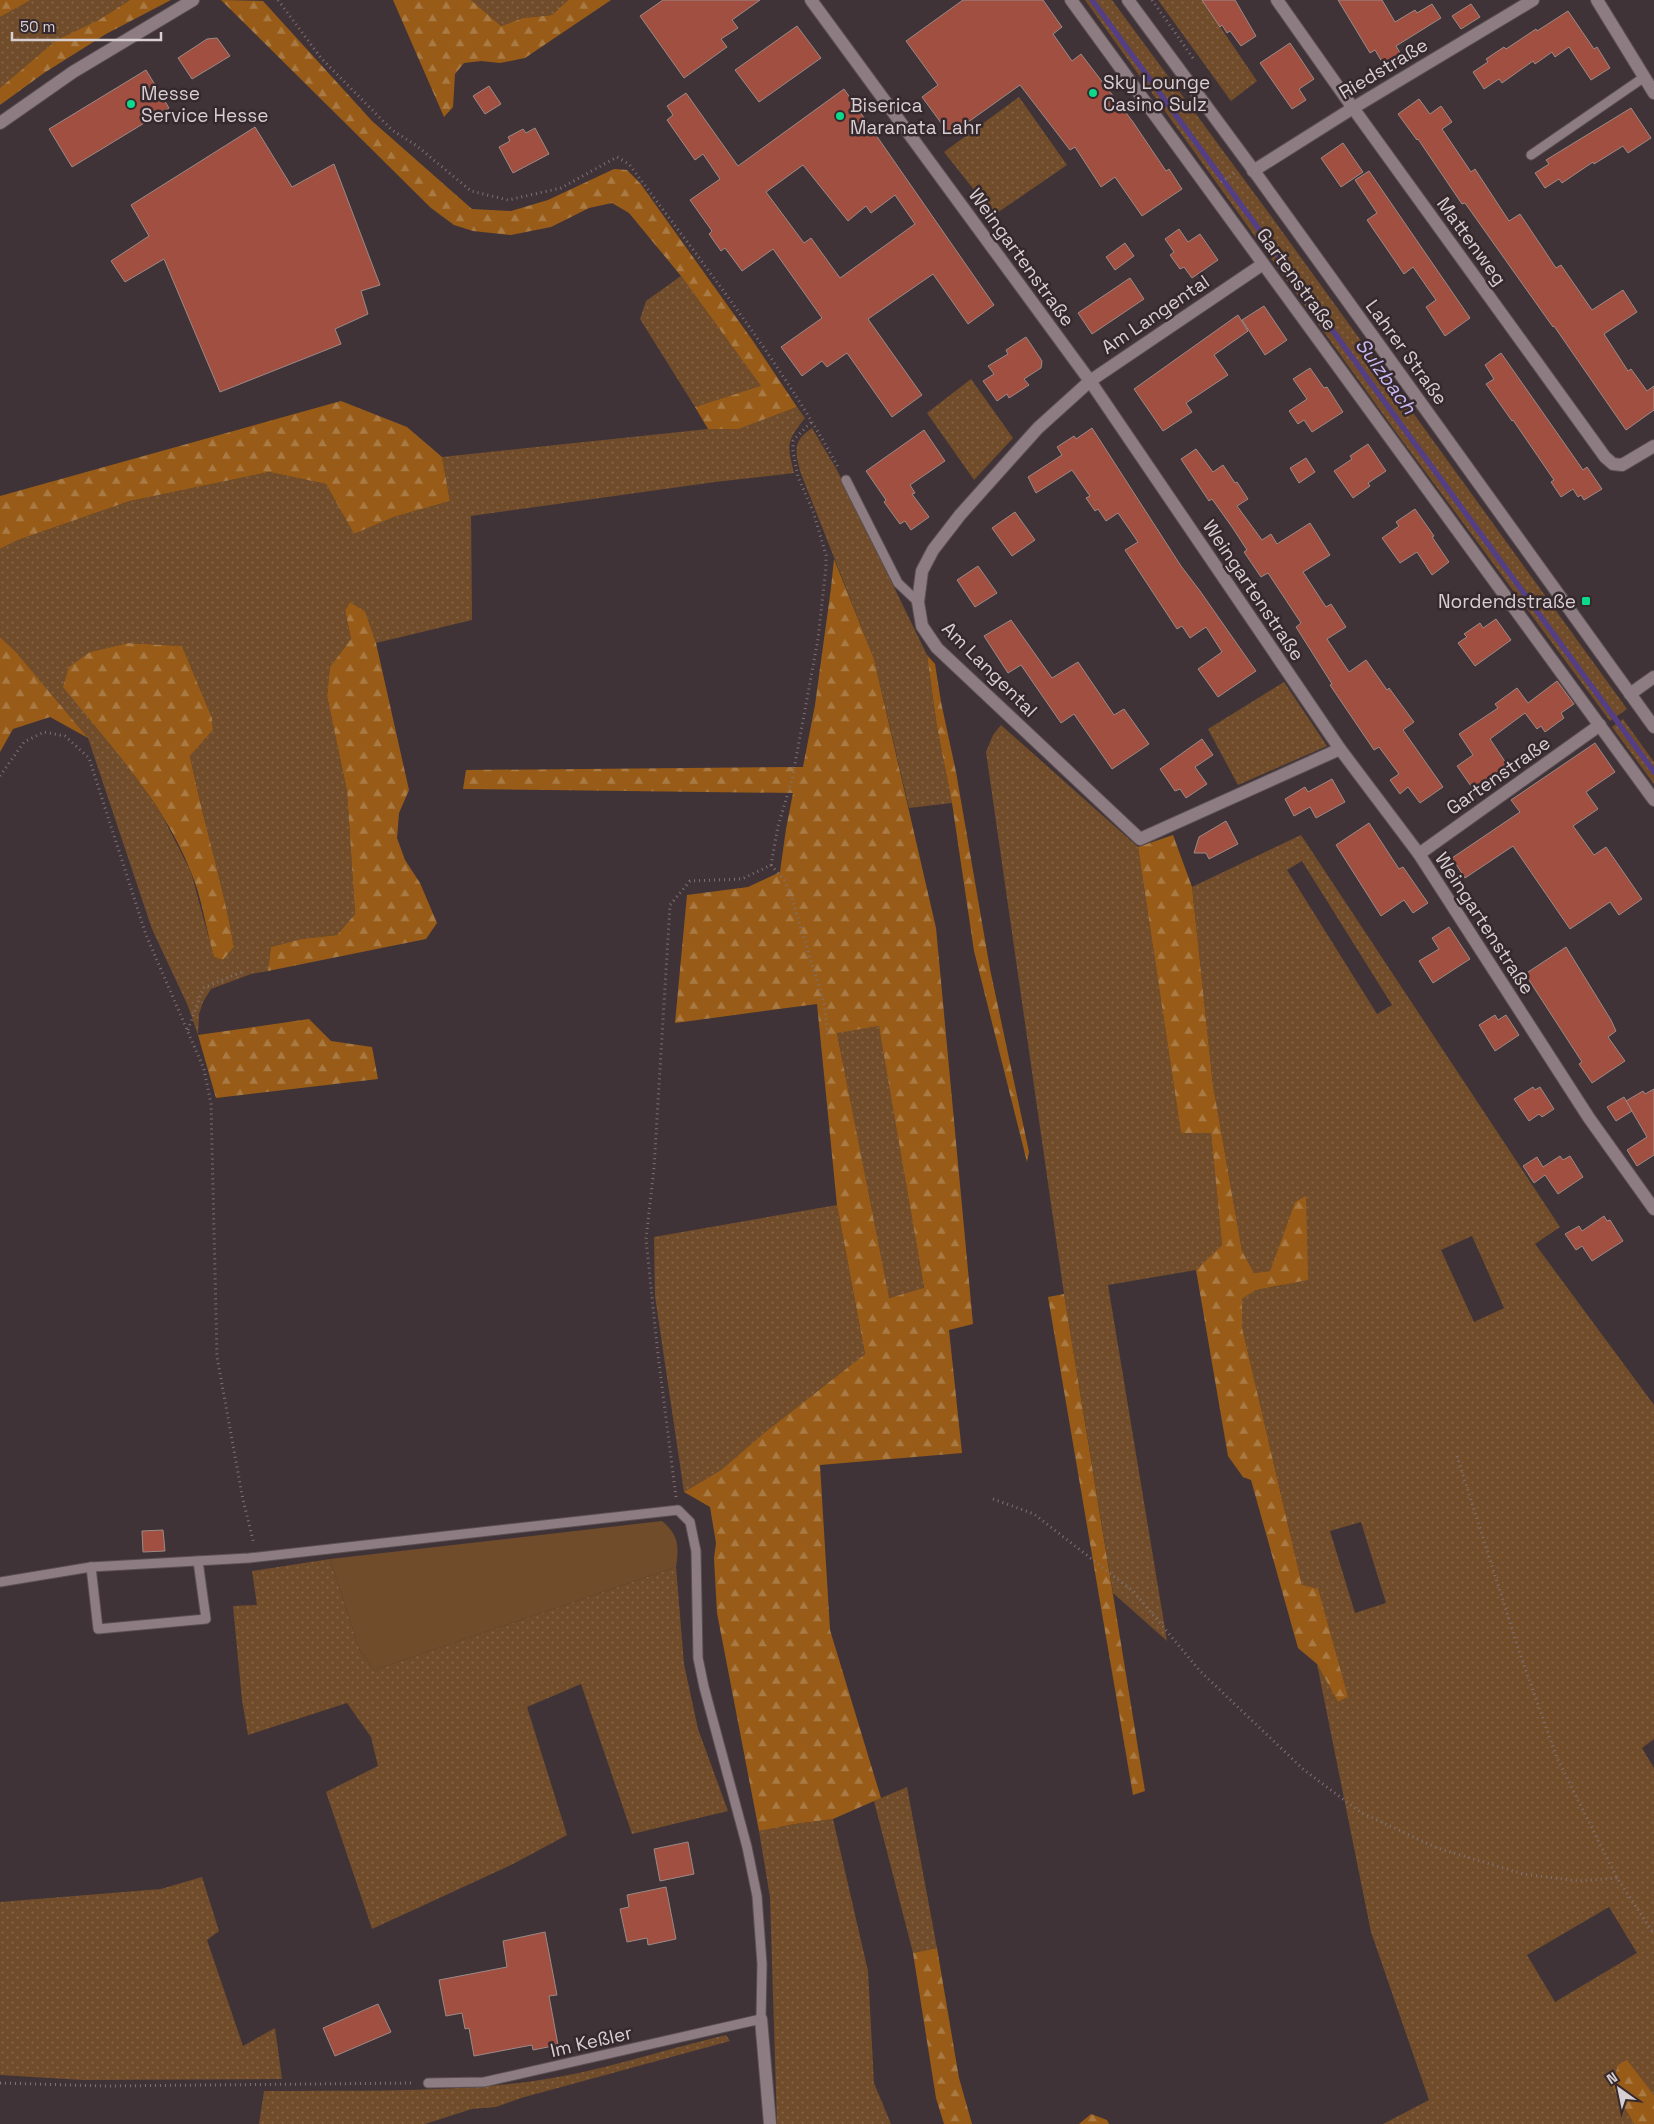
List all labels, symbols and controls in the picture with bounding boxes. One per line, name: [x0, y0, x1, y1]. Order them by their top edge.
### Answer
scale bar: [12, 10, 161, 42]
text: 50 m: [20, 17, 55, 36]
street label: Riedstraße: [1334, 32, 1432, 105]
place label: Sky Lounge Casino Sulz: [1103, 70, 1210, 117]
place label: Messe Service Hesse: [141, 81, 268, 128]
marker: Sky Lounge Casino Sulz: [1087, 87, 1099, 99]
place label: Biserica Maranata Lahr: [850, 93, 982, 140]
marker: Messe Service Hesse: [125, 98, 137, 110]
marker: Biserica Maranata Lahr: [834, 110, 846, 122]
street label: Weingartenstraße: [963, 183, 1080, 331]
street label: Mattenweg: [1431, 192, 1512, 291]
street label: Gartenstraße: [1251, 223, 1342, 336]
street label: Am Langental: [1096, 269, 1214, 360]
street label: Lahrer Straße: [1360, 295, 1453, 410]
water label: Sulzbach: [1350, 333, 1423, 420]
street label: Weingartenstraße: [1197, 515, 1310, 666]
place label: Nordendstraße: [1438, 589, 1576, 614]
marker: Nordendstraße: [1580, 595, 1592, 607]
street label: Am Langental: [937, 616, 1043, 722]
street label: Gartenstraße: [1441, 730, 1555, 820]
street label: Weingartenstraße: [1429, 847, 1540, 999]
street label: Im Keßler: [548, 2020, 635, 2063]
north arrow: [1594, 2064, 1644, 2114]
text: N: [1603, 2068, 1621, 2088]

